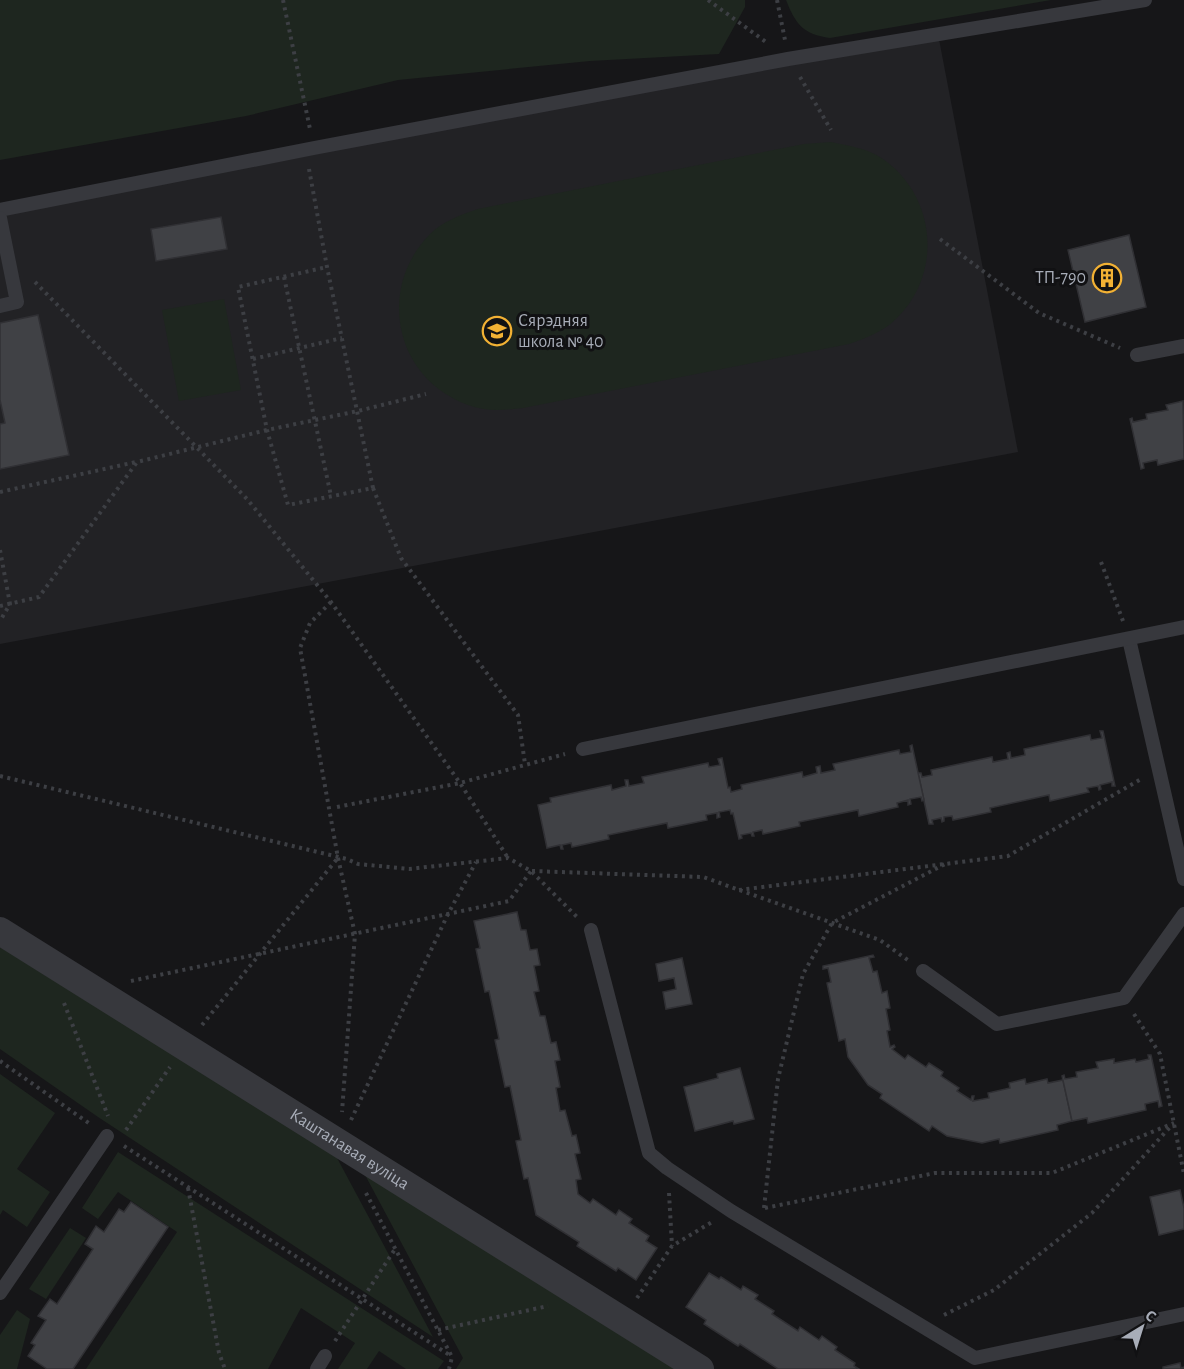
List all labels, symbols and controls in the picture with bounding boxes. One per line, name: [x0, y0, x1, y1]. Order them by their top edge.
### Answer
building icon: ТП-790: [1091, 262, 1123, 294]
place label: ТП-790: [1035, 269, 1086, 287]
place label: Сярэдняя школа № 40: [518, 312, 604, 351]
school or university icon: Сярэдняя школа № 40: [481, 315, 513, 347]
street label: Каштанавая вуліца: [286, 1106, 412, 1193]
north arrow: [1112, 1297, 1172, 1357]
text: С: [1142, 1307, 1159, 1325]

